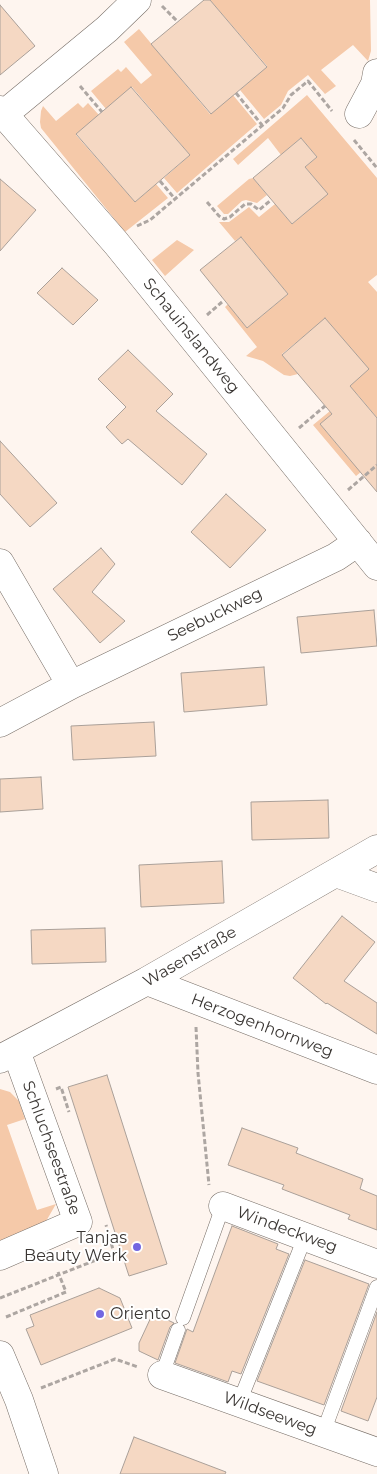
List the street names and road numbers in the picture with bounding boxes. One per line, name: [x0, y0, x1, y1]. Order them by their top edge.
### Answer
street label: Schauinslandweg: [139, 275, 243, 397]
street label: Seebuckweg: [164, 584, 266, 646]
street label: Wasenstraße: [140, 923, 240, 991]
street label: Herzogenhornweg: [188, 990, 336, 1062]
street label: Schluchseestraße: [18, 1078, 84, 1218]
street label: Windeckweg: [234, 1203, 340, 1257]
street label: Wildseeweg: [220, 1388, 320, 1440]

